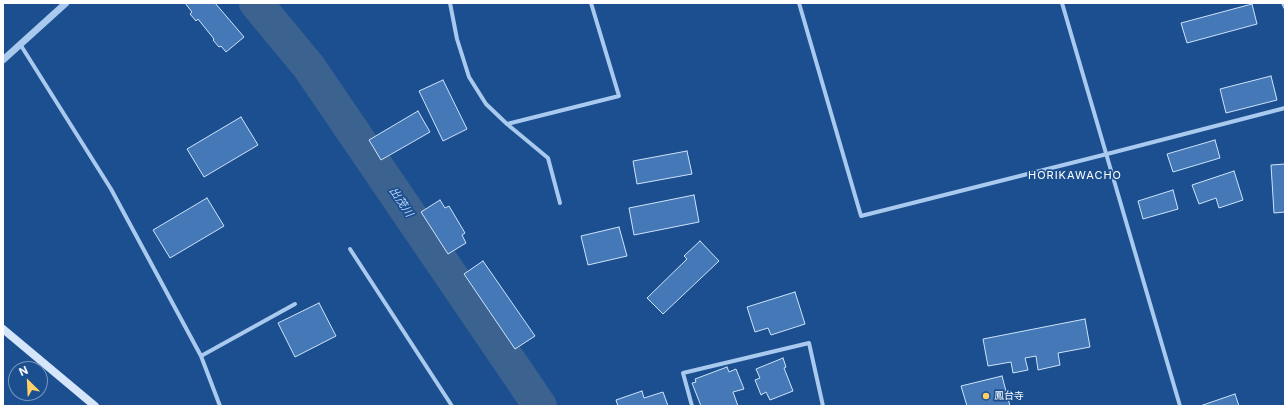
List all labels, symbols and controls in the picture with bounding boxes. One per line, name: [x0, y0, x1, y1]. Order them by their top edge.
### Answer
district label: HORIKAWACHO: [1028, 169, 1122, 183]
water label: 出茂川: [386, 185, 416, 219]
north arrow: [8, 361, 48, 401]
text: N: [17, 363, 30, 379]
place label: 鳳台寺: [994, 390, 1024, 402]
marker: 鳳台寺: [981, 391, 991, 401]

